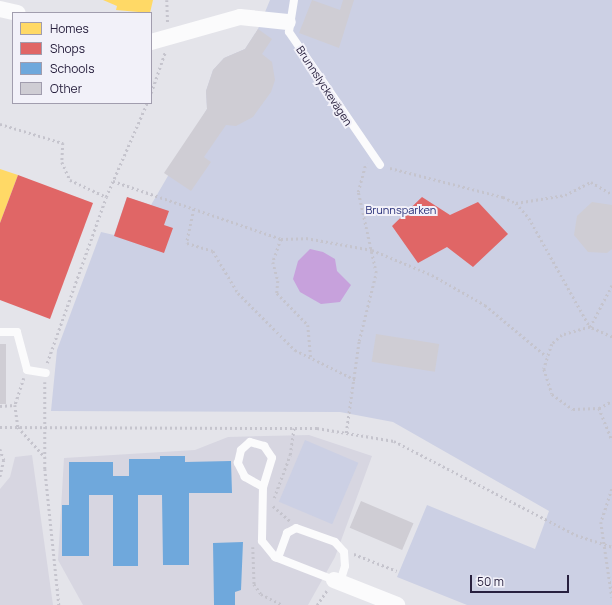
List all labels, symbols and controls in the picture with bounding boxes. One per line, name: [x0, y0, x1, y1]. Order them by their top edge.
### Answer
legend: [12, 12, 152, 104]
text: Homes: [50, 20, 89, 37]
text: Shops: [50, 40, 85, 57]
street label: Brunnslyckevägen: [293, 44, 355, 128]
text: Schools: [50, 60, 94, 77]
text: Other: [50, 80, 82, 97]
park label: Brunnsparken: [366, 203, 436, 217]
scale bar: [472, 567, 571, 593]
text: 50 m: [477, 573, 504, 590]

